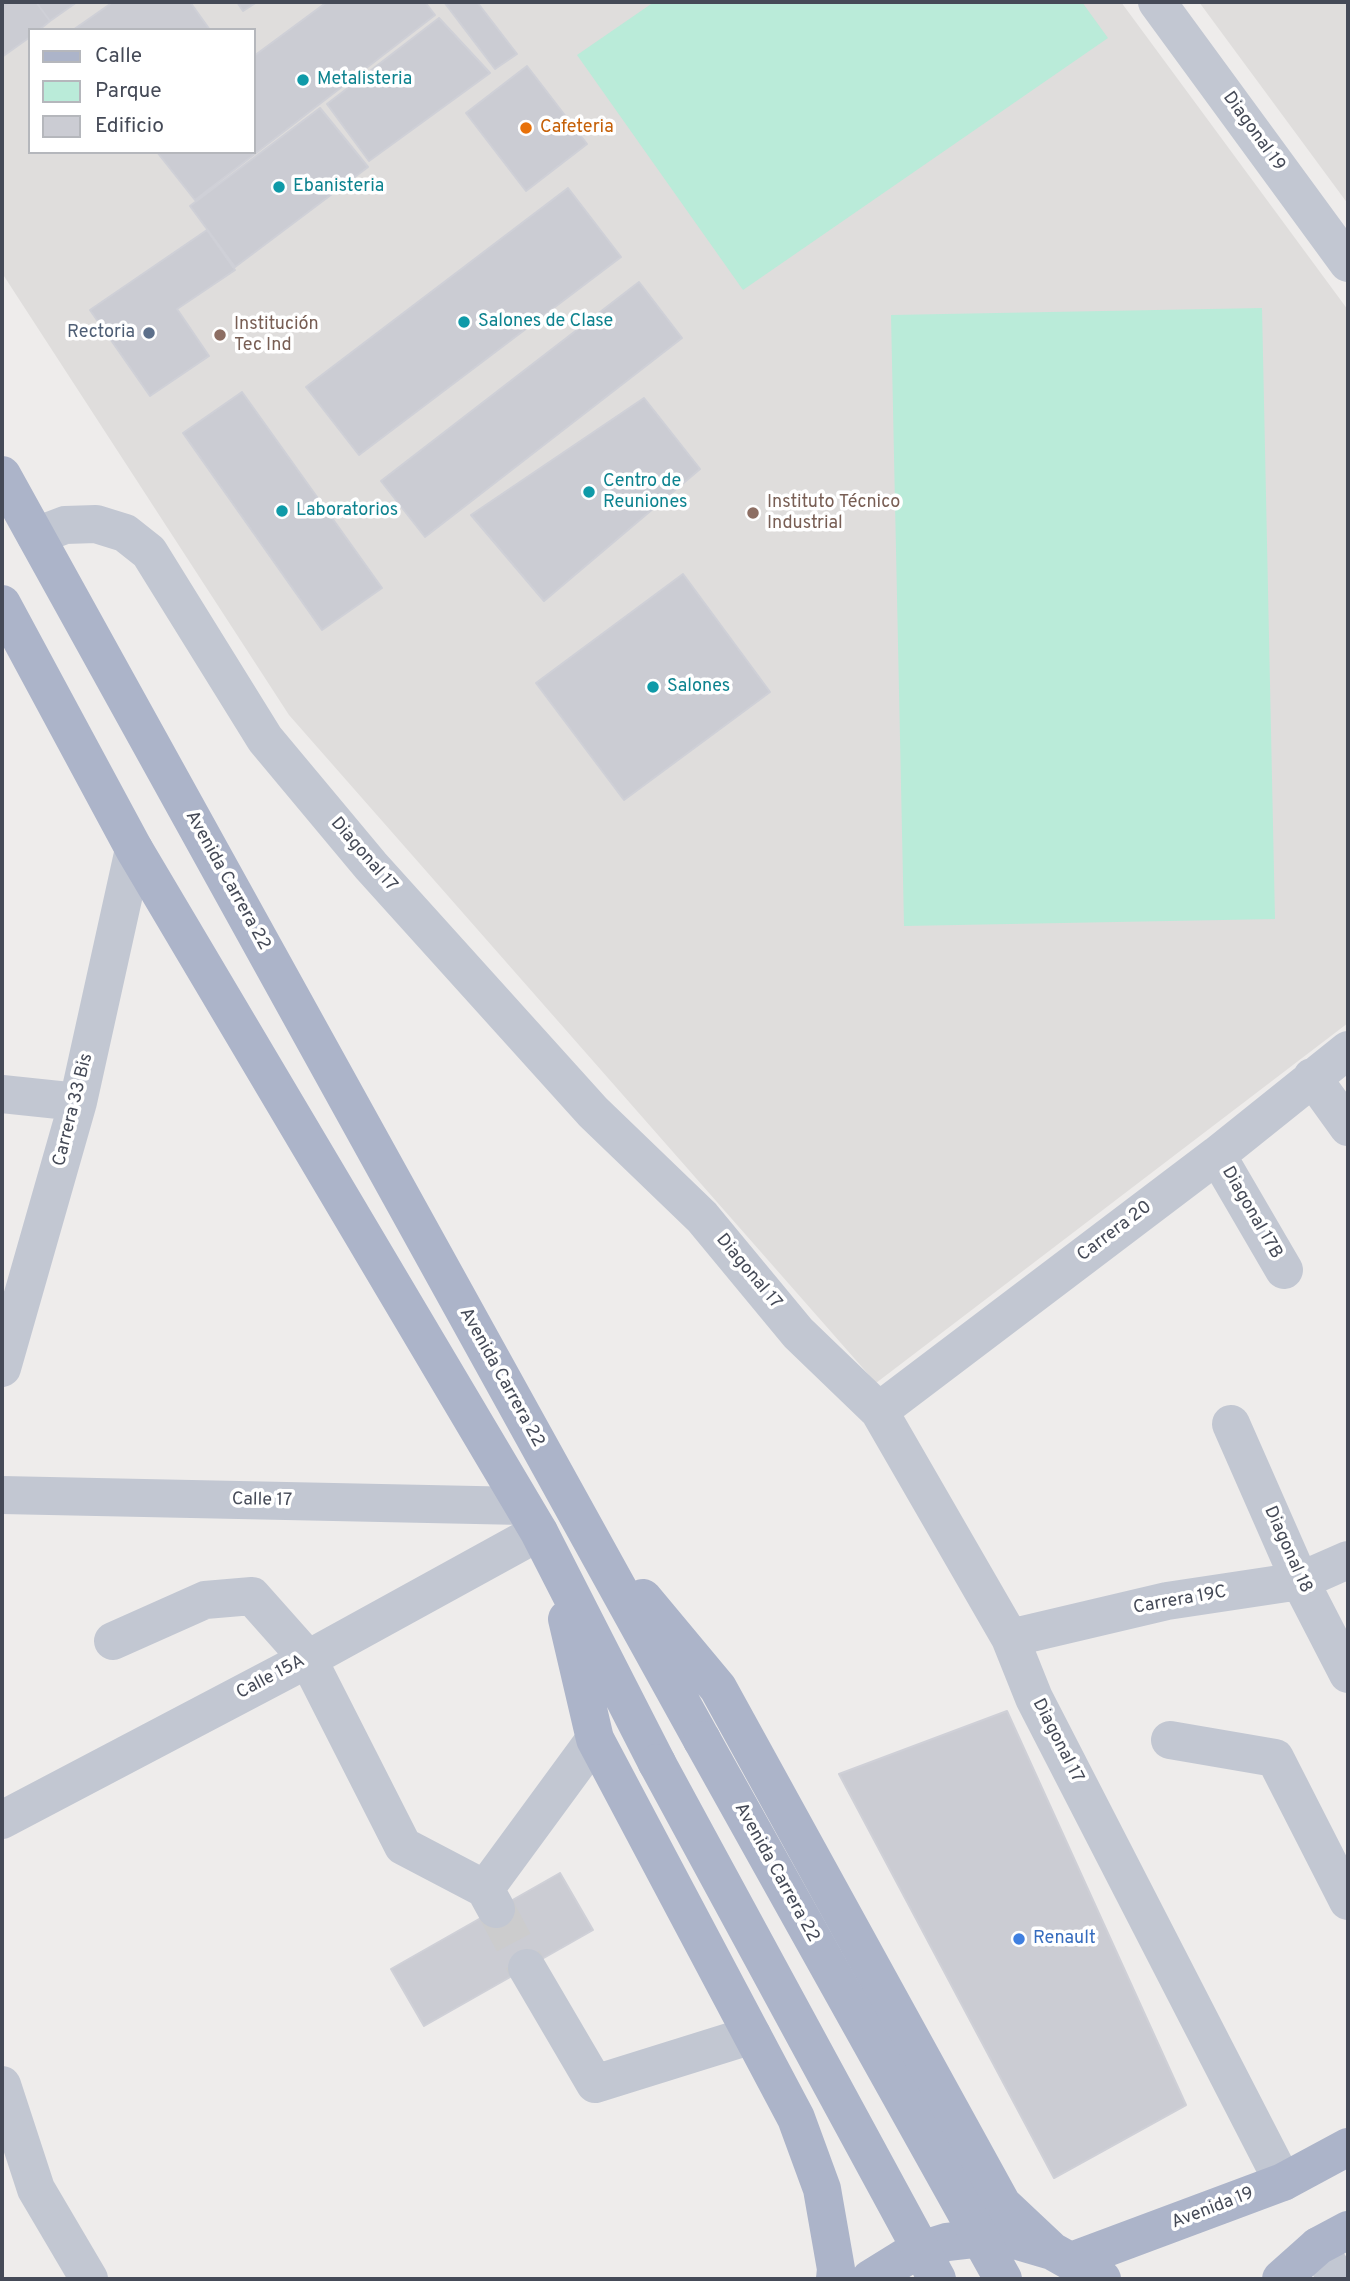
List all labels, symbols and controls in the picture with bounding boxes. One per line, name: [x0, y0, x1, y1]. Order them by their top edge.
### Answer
legend: [28, 28, 256, 154]
text: Calle: [95, 43, 142, 70]
place label: Metalisteria: [317, 69, 412, 91]
marker: Metalisteria: [295, 72, 311, 88]
text: Parque: [95, 78, 162, 105]
street label: Diagonal 19: [1217, 88, 1289, 176]
text: Edificio: [95, 113, 164, 140]
place label: Cafeteria: [540, 117, 614, 139]
marker: Cafeteria: [518, 120, 534, 136]
place label: Ebanisteria: [293, 176, 384, 198]
marker: Ebanisteria: [271, 179, 287, 195]
place label: Salones de Clase: [478, 311, 613, 333]
place label: Institución Tec Ind: [234, 314, 319, 356]
marker: Salones de Clase: [456, 314, 472, 330]
place label: Rectoria: [67, 322, 135, 344]
marker: Rectoria: [141, 325, 157, 341]
marker: Institución Tec Ind: [212, 327, 228, 343]
place label: Centro de Reuniones: [603, 471, 687, 514]
marker: Centro de Reuniones: [581, 484, 597, 500]
place label: Instituto Técnico Industrial: [767, 492, 900, 534]
place label: Laboratorios: [296, 500, 398, 522]
marker: Laboratorios: [274, 503, 290, 519]
marker: Instituto Técnico Industrial: [745, 505, 761, 521]
place label: Salones: [667, 676, 730, 698]
marker: Salones: [645, 679, 661, 695]
street label: Avenida Carrera 22: [180, 808, 274, 954]
street label: Diagonal 17: [325, 813, 401, 897]
street label: Carrera 33 Bis: [50, 1051, 98, 1169]
street label: Diagonal 17B: [1216, 1163, 1286, 1263]
street label: Carrera 20: [1074, 1197, 1156, 1267]
street label: Diagonal 17: [710, 1230, 786, 1314]
street label: Avenida Carrera 22: [454, 1305, 548, 1451]
street label: Calle 17: [232, 1490, 292, 1512]
street label: Diagonal 18: [1258, 1503, 1316, 1597]
street label: Carrera 19C: [1132, 1582, 1228, 1620]
street label: Calle 15A: [233, 1651, 309, 1705]
street label: Diagonal 17: [1027, 1695, 1087, 1787]
street label: Avenida Carrera 22: [729, 1800, 823, 1946]
place label: Renault: [1033, 1928, 1096, 1950]
marker: Renault: [1011, 1931, 1027, 1947]
street label: Avenida 19: [1169, 2183, 1257, 2235]

